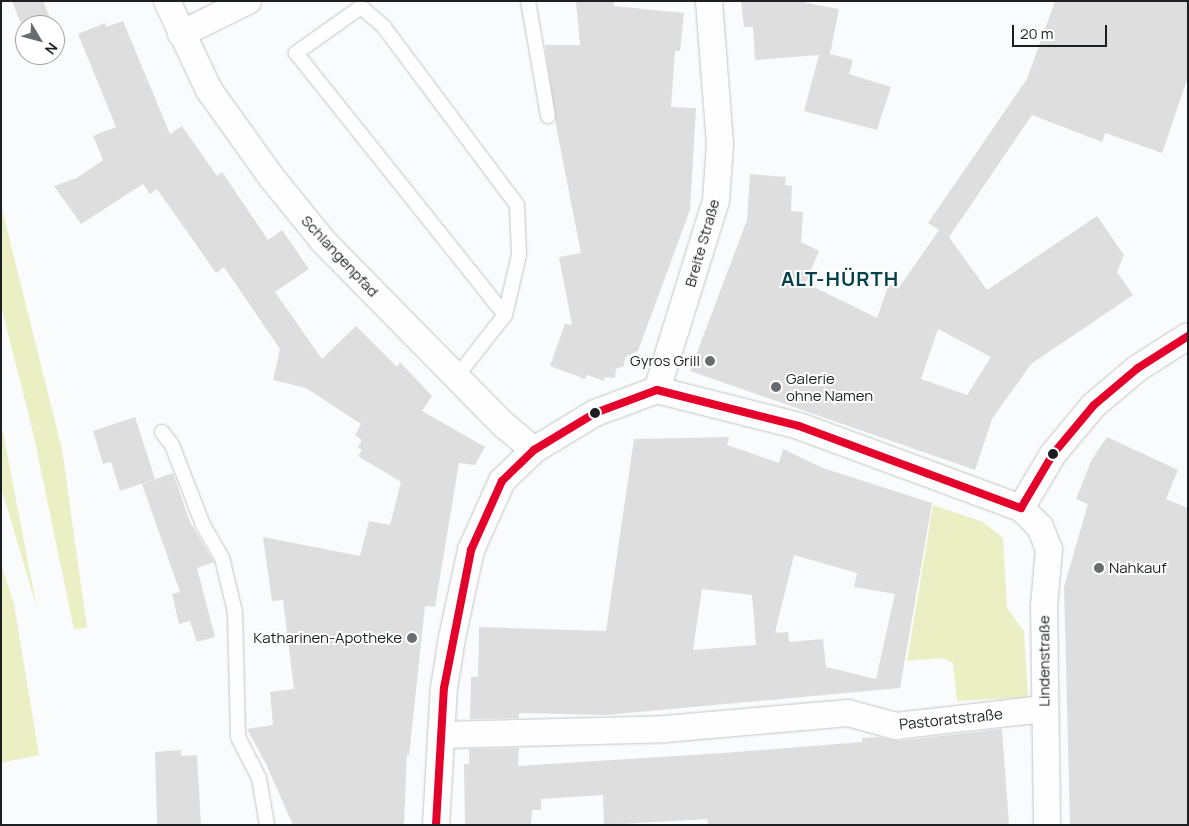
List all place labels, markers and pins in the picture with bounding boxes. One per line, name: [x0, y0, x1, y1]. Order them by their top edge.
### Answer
place label: Gyros Grill: [630, 352, 700, 370]
marker: Gyros Grill: [704, 355, 716, 367]
place label: Galerie ohne Namen: [786, 369, 873, 404]
marker: Galerie ohne Namen: [770, 381, 782, 393]
unlabelled marker: [590, 408, 600, 418]
unlabelled marker: [1048, 449, 1058, 459]
place label: Nahkauf: [1109, 559, 1167, 577]
marker: Nahkauf: [1093, 562, 1105, 574]
place label: Katharinen-Apotheke: [253, 629, 402, 647]
marker: Katharinen-Apotheke: [406, 632, 418, 644]

